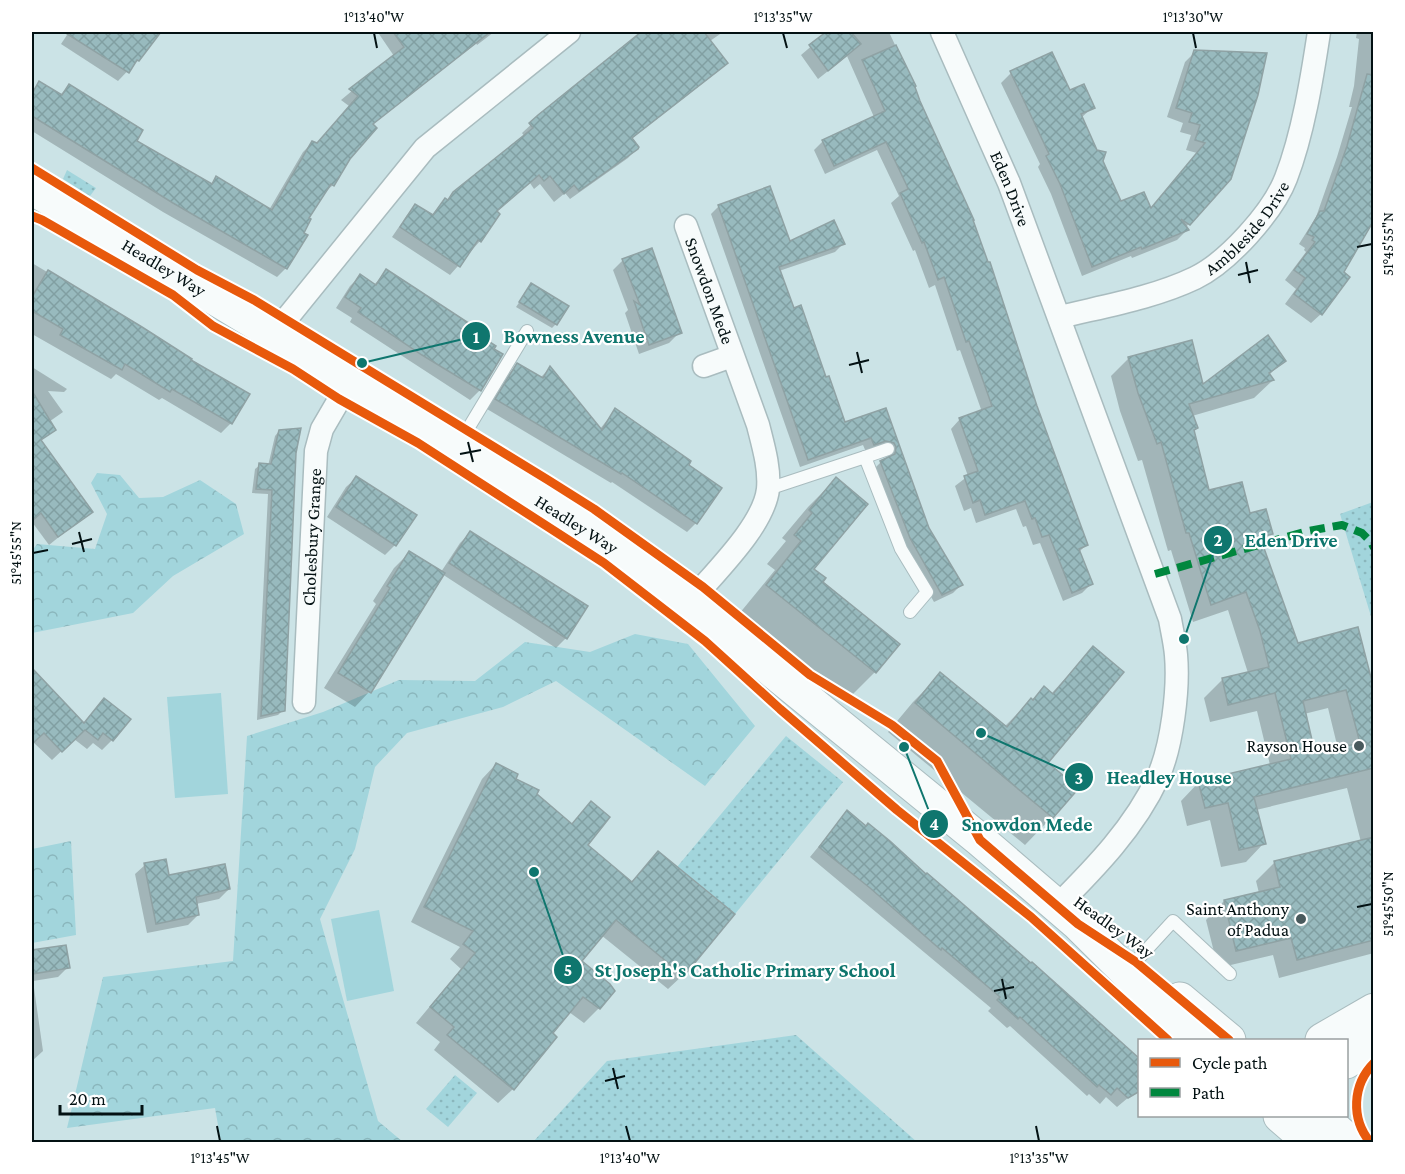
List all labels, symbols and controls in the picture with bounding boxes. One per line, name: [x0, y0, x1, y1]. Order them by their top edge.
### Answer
text: 1°13'40"W: [344, 9, 404, 25]
text: 1°13'35"W: [753, 9, 813, 25]
text: 1°13'30"W: [1163, 9, 1223, 25]
street label: Eden Drive: [986, 148, 1034, 229]
street label: Ambleside Drive: [1201, 178, 1293, 279]
text: 51°45'55"N: [1380, 212, 1396, 276]
street label: Headley Way: [118, 235, 210, 301]
street label: Snowdon Mede: [681, 235, 738, 347]
callout: Bowness Avenue: [461, 317, 656, 355]
text: Bowness Avenue: [503, 325, 645, 347]
text: 1: [473, 327, 480, 347]
street label: Cholesbury Grange: [299, 468, 325, 606]
street label: Headley Way: [531, 491, 622, 558]
text: 51°45'55"N: [8, 521, 24, 585]
callout: Eden Drive: [1203, 521, 1350, 559]
text: Eden Drive: [1244, 529, 1338, 551]
text: 2: [1213, 530, 1223, 550]
place label: Rayson House: [1246, 736, 1347, 756]
marker: Rayson House: [1352, 739, 1366, 753]
callout: Headley House: [1064, 758, 1244, 796]
text: Headley House: [1106, 766, 1232, 788]
text: 3: [1075, 768, 1083, 788]
callout: Snowdon Mede: [919, 805, 1104, 843]
text: Snowdon Mede: [962, 813, 1092, 835]
text: 4: [929, 814, 939, 834]
text: 51°45'50"N: [1380, 871, 1396, 937]
street label: Headley Way: [1070, 891, 1158, 963]
place label: Saint Anthony of Padua: [1186, 899, 1290, 940]
marker: Saint Anthony of Padua: [1294, 912, 1308, 926]
callout: St Joseph's Catholic Primary School: [553, 951, 908, 989]
text: St Joseph's Catholic Primary School: [594, 959, 896, 981]
text: 5: [564, 960, 572, 980]
legend: [1138, 1039, 1348, 1117]
text: Cycle path: [1192, 1053, 1268, 1073]
scale bar: [60, 1078, 142, 1116]
text: Path: [1192, 1083, 1225, 1103]
text: 20 m: [69, 1089, 106, 1109]
text: 1°13'45"W: [191, 1150, 250, 1166]
text: 1°13'40"W: [600, 1150, 660, 1166]
text: 1°13'35"W: [1009, 1150, 1069, 1166]

